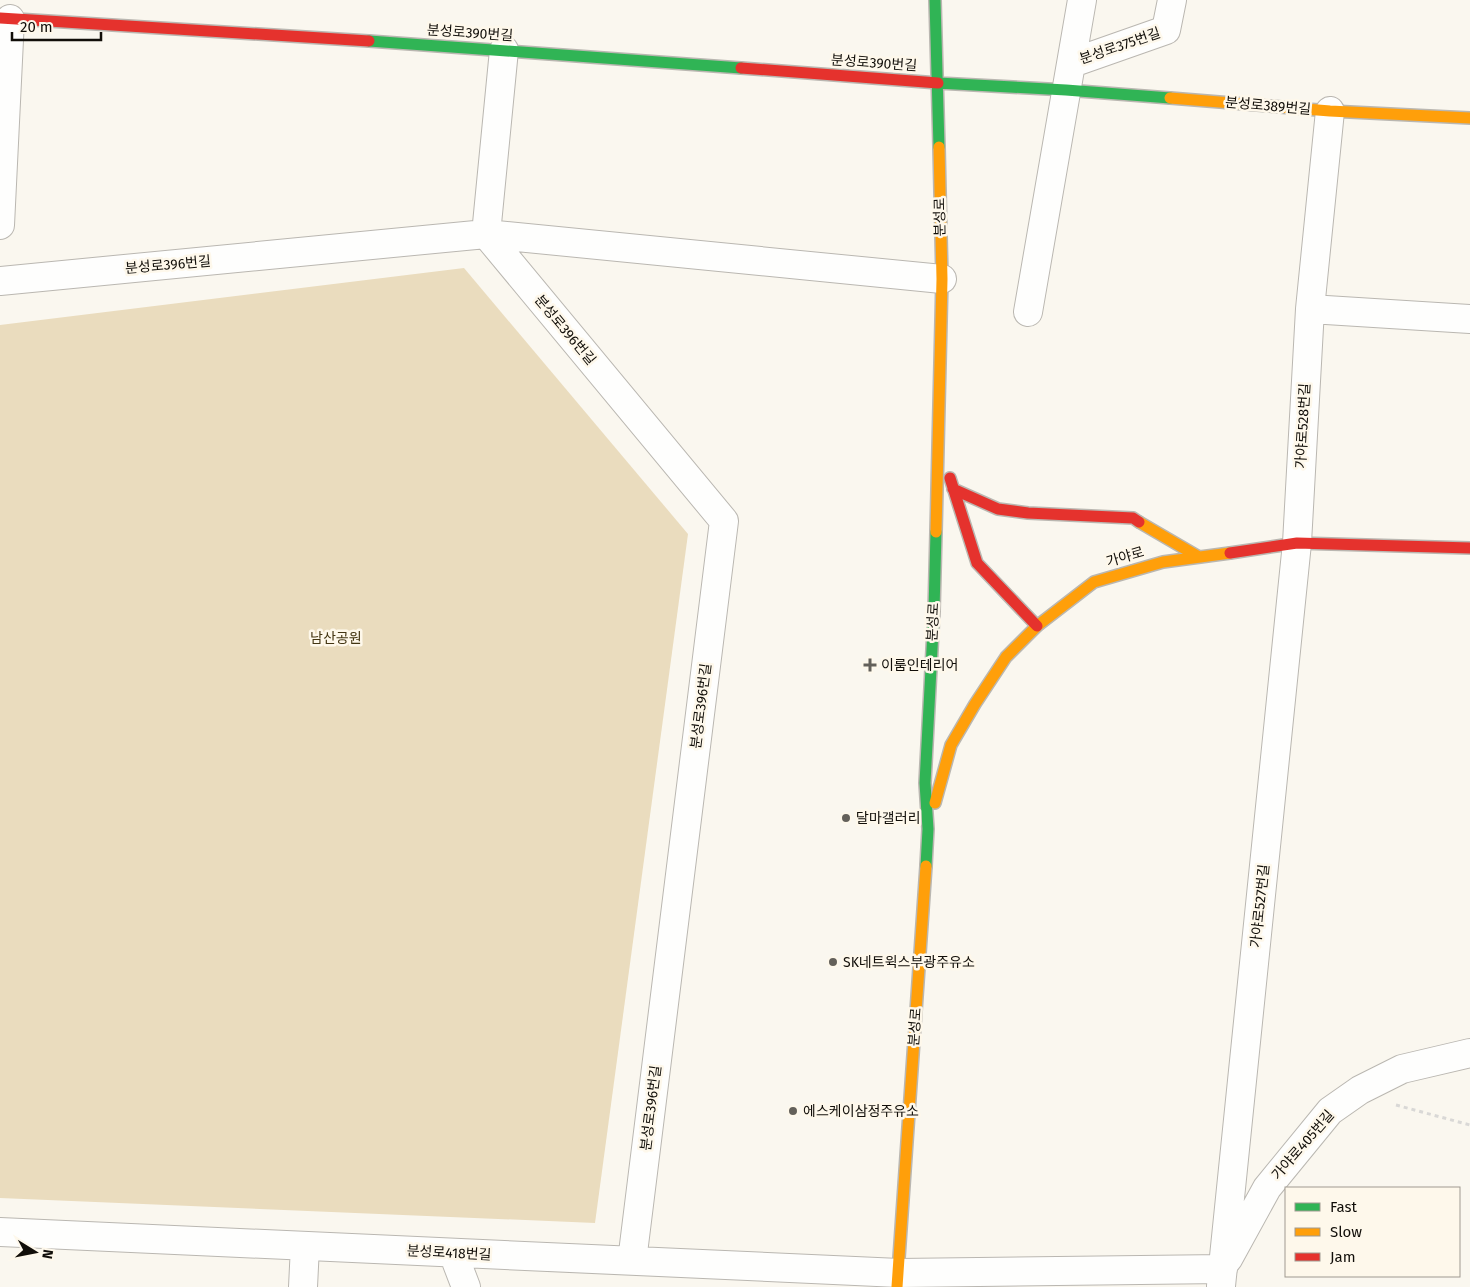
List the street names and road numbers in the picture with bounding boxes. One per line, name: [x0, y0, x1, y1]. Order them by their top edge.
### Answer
street label: 분성로390번길: [426, 22, 514, 44]
street label: 분성로375번길: [1077, 24, 1163, 68]
street label: 분성로390번길: [830, 52, 918, 74]
street label: 분성로389번길: [1224, 94, 1312, 118]
street label: 분성로: [931, 197, 949, 236]
street label: 분성로396번길: [124, 253, 212, 277]
street label: 분성로396번길: [531, 292, 599, 368]
street label: 가야로528번길: [1292, 383, 1314, 469]
street label: 가야로: [1104, 543, 1146, 570]
street label: 분성로: [924, 602, 943, 642]
street label: 분성로396번길: [687, 662, 715, 750]
street label: 가야로527번길: [1247, 863, 1273, 949]
street label: 분성로: [905, 1007, 925, 1047]
street label: 분성로396번길: [637, 1064, 665, 1152]
street label: 가야로405번길: [1268, 1107, 1338, 1183]
street label: 분성로418번길: [406, 1242, 492, 1264]

